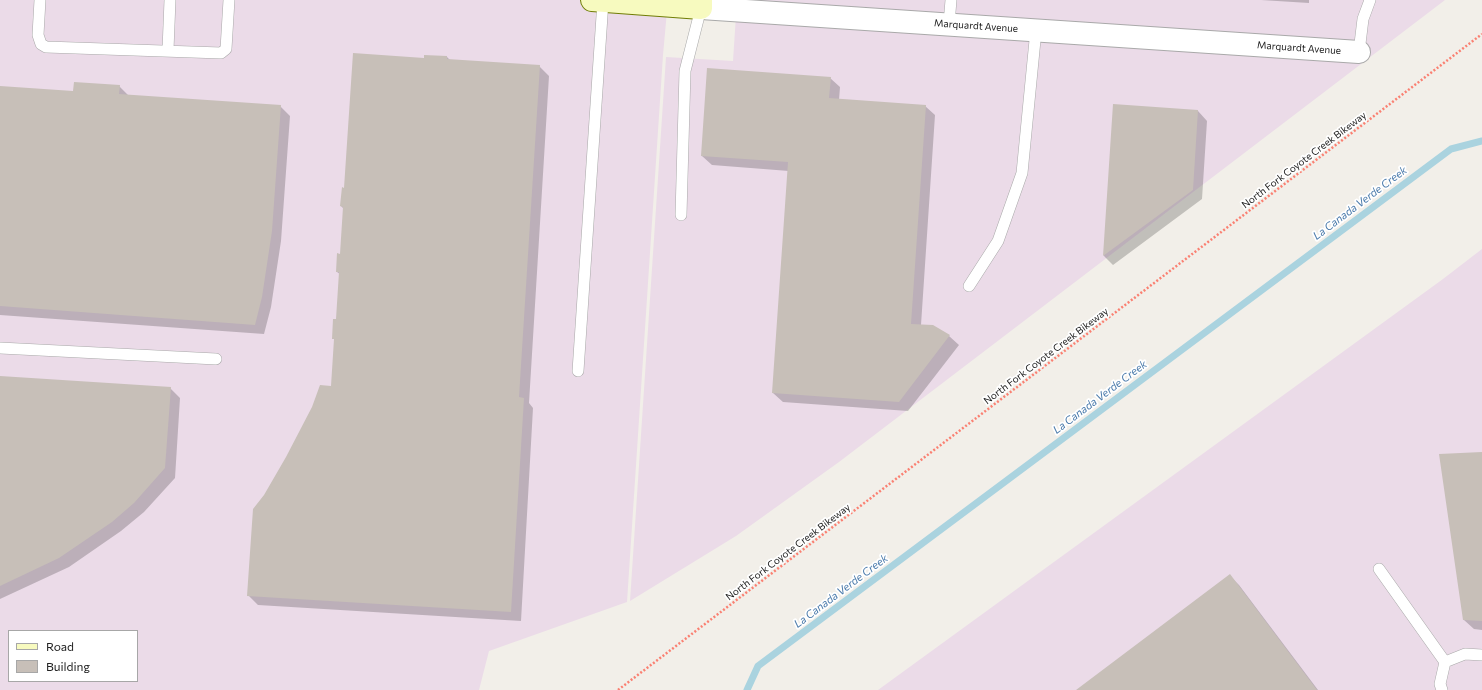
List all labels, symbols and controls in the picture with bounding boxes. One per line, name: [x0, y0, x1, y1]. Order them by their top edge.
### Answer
street label: Marquardt Avenue: [934, 17, 1018, 35]
street label: Marquardt Avenue: [1257, 39, 1341, 57]
street label: North Fork Coyote Creek Bikeway: [1239, 109, 1369, 211]
water label: La Canada Verde Creek: [1310, 163, 1410, 243]
street label: North Fork Coyote Creek Bikeway: [981, 305, 1111, 407]
water label: La Canada Verde Creek: [1050, 357, 1150, 437]
street label: North Fork Coyote Creek Bikeway: [723, 501, 853, 603]
water label: La Canada Verde Creek: [791, 551, 891, 631]
legend: [8, 630, 138, 682]
text: Road: [46, 639, 74, 653]
text: Building: [46, 659, 90, 673]

